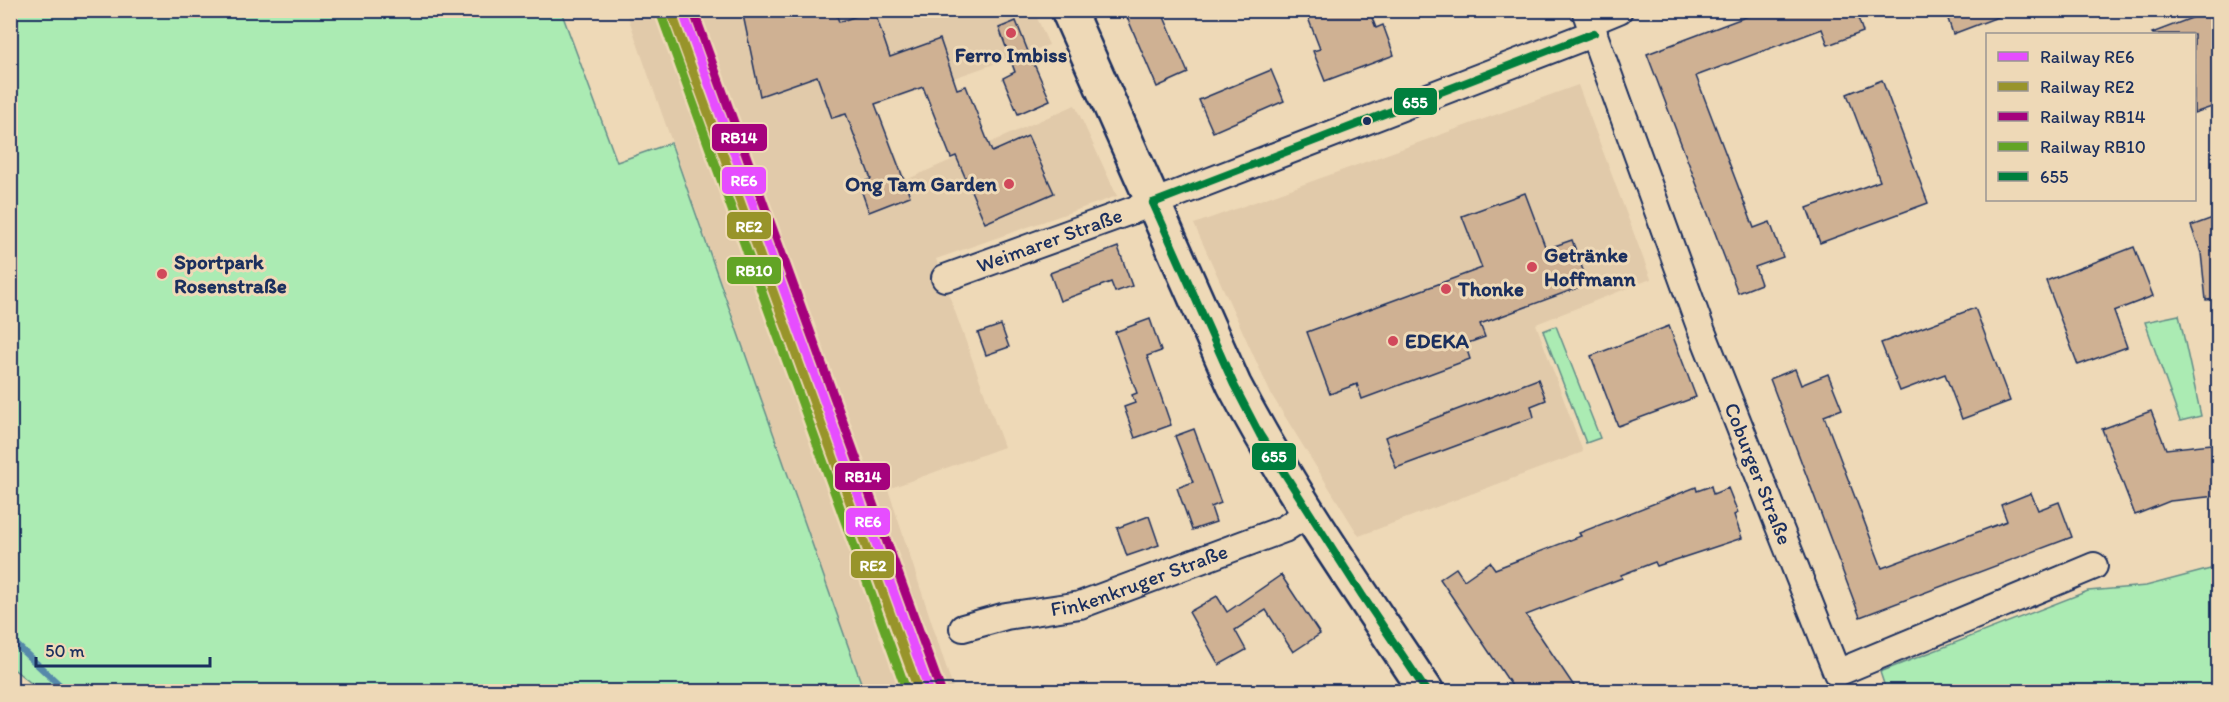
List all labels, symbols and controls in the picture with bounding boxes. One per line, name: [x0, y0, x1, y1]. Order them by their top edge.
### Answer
marker: Ferro Imbiss: [1004, 26, 1018, 40]
legend: [1986, 33, 2196, 201]
place label: Ferro Imbiss: [955, 42, 1067, 67]
text: Railway RE6: [2040, 46, 2134, 68]
text: Railway RE2: [2040, 76, 2135, 98]
line badge: 655: [1393, 87, 1438, 116]
text: 655: [1402, 93, 1428, 112]
text: Railway RB14: [2040, 106, 2146, 128]
unlabelled marker: [1361, 115, 1373, 127]
line badge: RB14: [711, 123, 768, 152]
text: RB14: [721, 128, 758, 147]
text: Railway RB10: [2040, 136, 2146, 158]
line badge: RE6: [721, 166, 767, 195]
text: 655: [2040, 166, 2068, 188]
text: RE6: [731, 171, 758, 190]
place label: Ong Tam Garden: [845, 171, 997, 197]
marker: Ong Tam Garden: [1002, 177, 1016, 191]
street label: Weimarer Straße: [973, 202, 1126, 278]
line badge: RE2: [726, 211, 772, 240]
text: RE2: [736, 217, 763, 236]
place label: Getränke Hoffmann: [1544, 242, 1636, 291]
place label: Sportpark Rosenstraße: [174, 249, 287, 298]
line badge: RB10: [726, 256, 782, 285]
marker: Getränke Hoffmann: [1525, 260, 1539, 274]
text: RB10: [735, 261, 773, 280]
marker: Sportpark Rosenstraße: [155, 267, 169, 281]
place label: Thonke: [1457, 276, 1524, 301]
marker: Thonke: [1439, 282, 1453, 296]
place label: EDEKA: [1405, 328, 1469, 353]
marker: EDEKA: [1386, 334, 1400, 348]
street label: Coburger Straße: [1719, 399, 1798, 548]
line badge: 655: [1251, 442, 1297, 471]
text: 655: [1261, 447, 1287, 466]
line badge: RB14: [834, 462, 891, 491]
text: RB14: [845, 467, 882, 486]
line badge: RE6: [845, 507, 891, 536]
text: RE6: [855, 512, 882, 531]
street label: Finkenkruger Straße: [1049, 538, 1231, 621]
line badge: RE2: [850, 550, 895, 579]
text: RE2: [860, 556, 887, 575]
scale bar: [36, 630, 210, 668]
text: 50 m: [45, 640, 85, 662]

